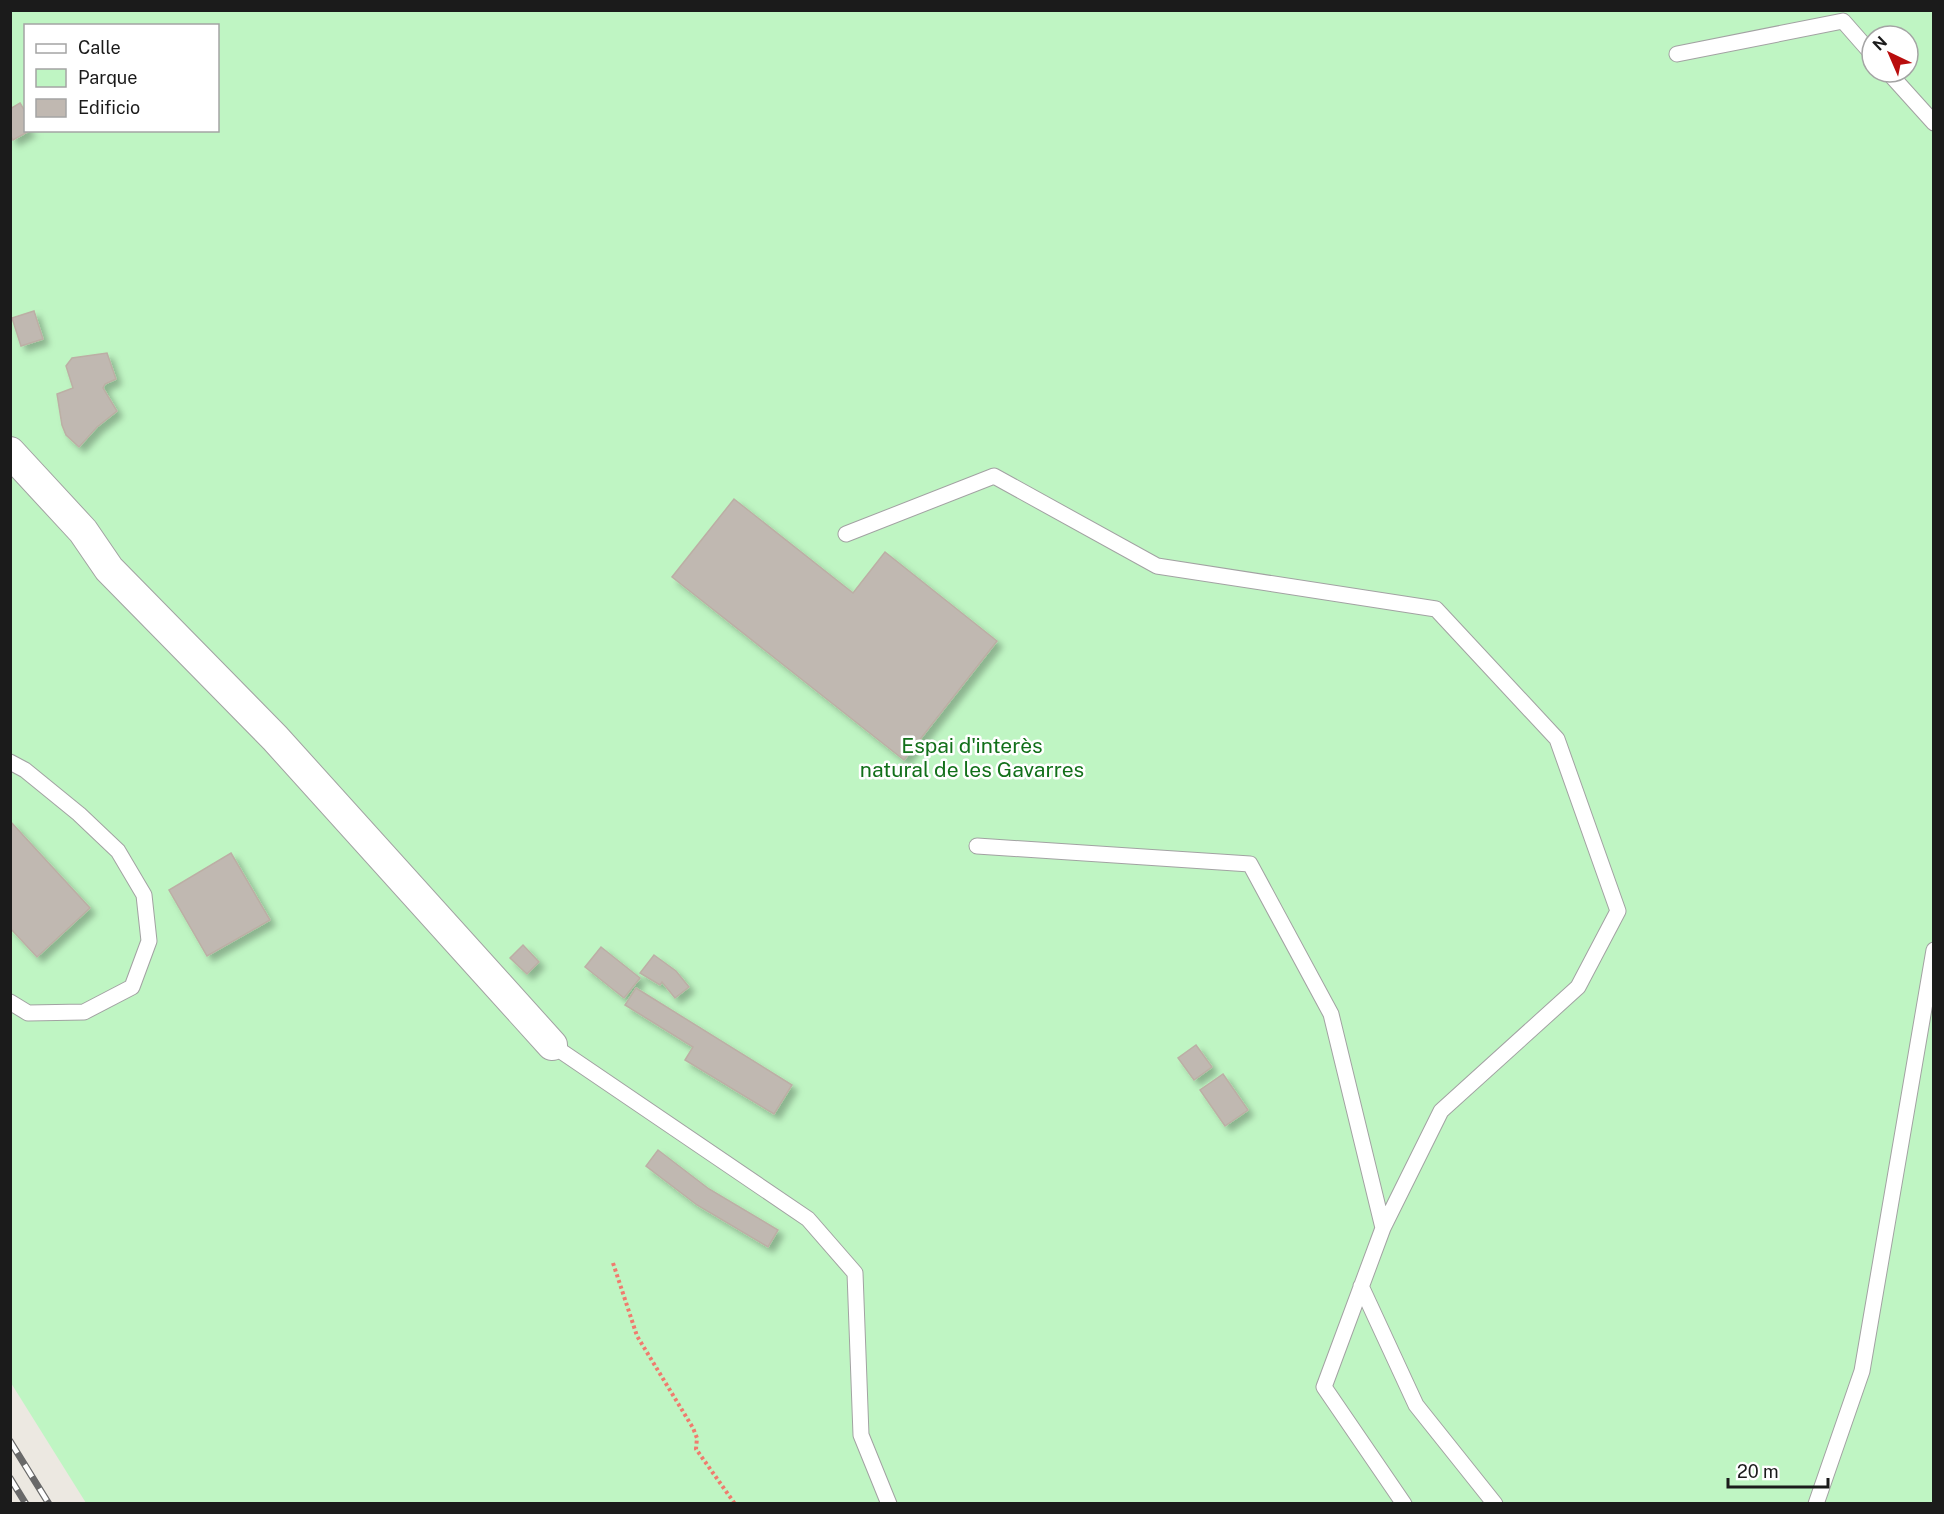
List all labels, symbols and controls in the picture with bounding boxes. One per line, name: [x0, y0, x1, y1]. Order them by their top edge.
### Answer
legend: [24, 24, 219, 132]
north arrow: [1860, 24, 1920, 84]
text: N: [1869, 32, 1891, 55]
text: Calle: [78, 37, 121, 58]
text: Parque: [78, 67, 138, 88]
text: Edificio: [78, 97, 140, 118]
park label: Espai d'interès natural de les Gavarres: [860, 733, 1084, 782]
scale bar: [1728, 1451, 1828, 1489]
text: 20 m: [1737, 1461, 1779, 1482]

